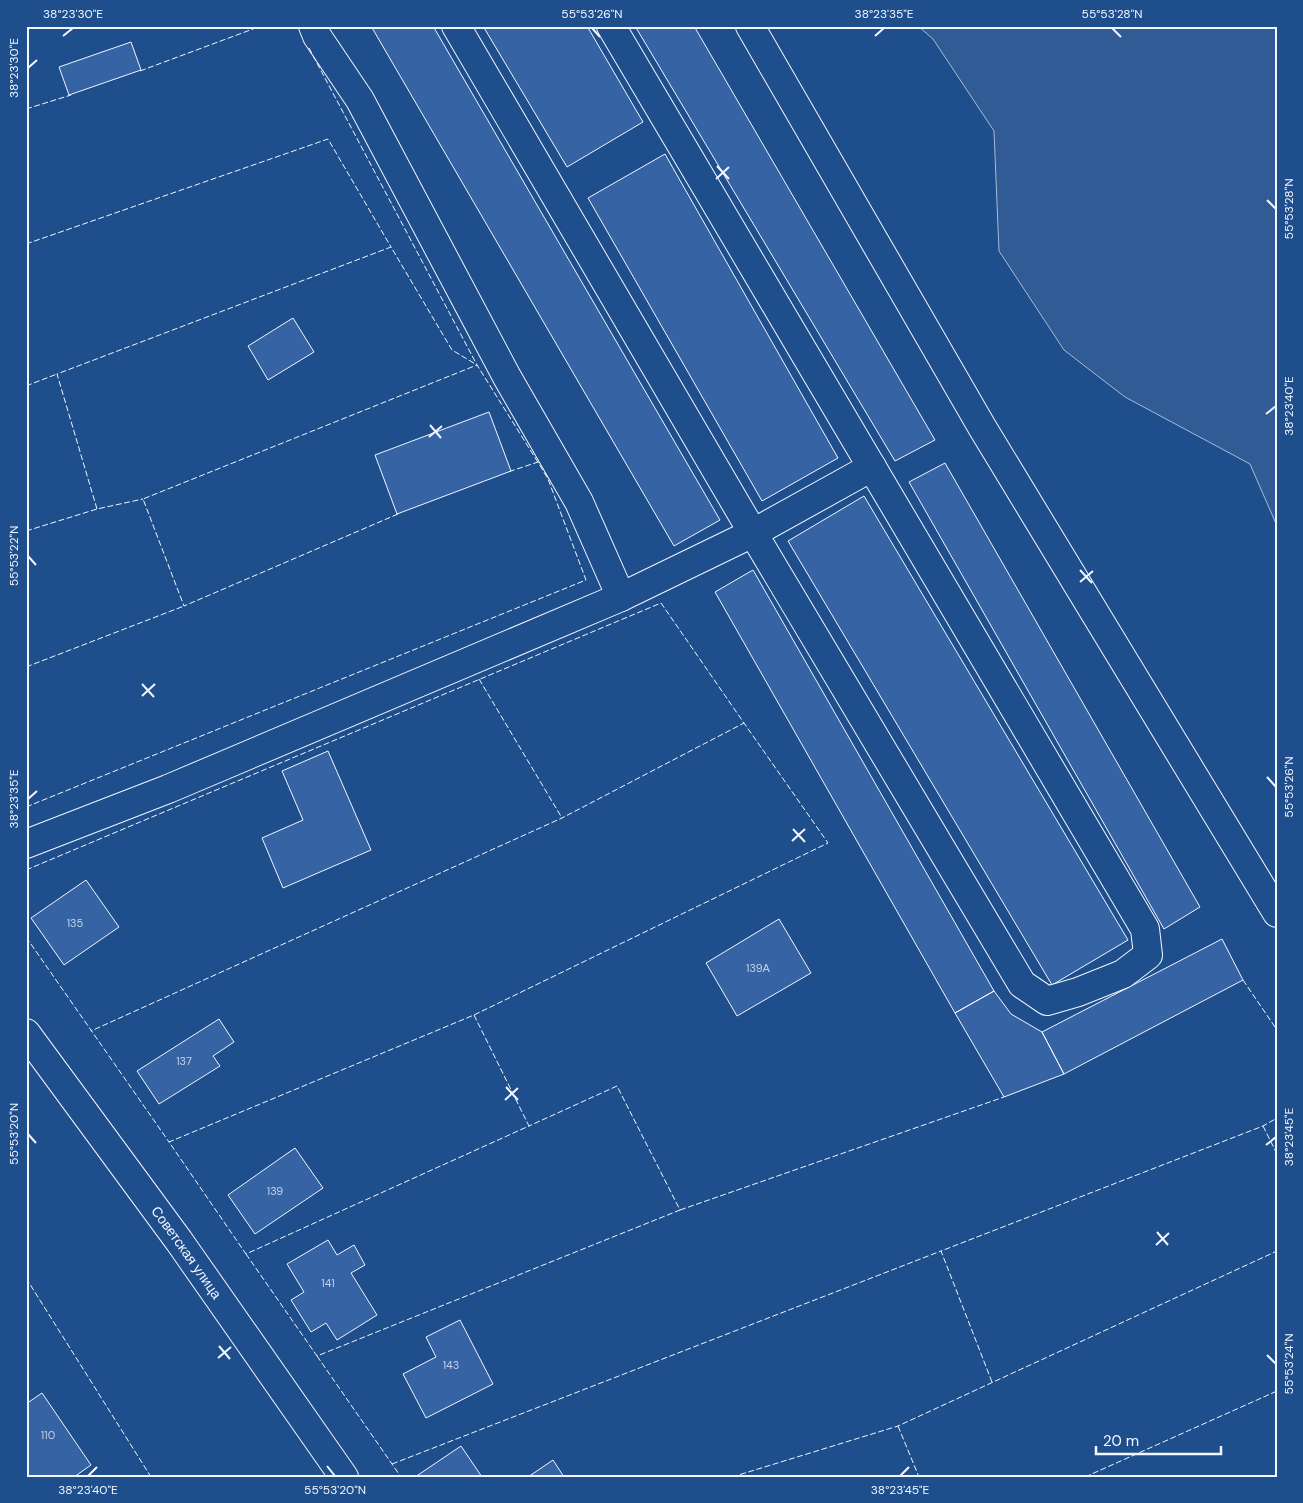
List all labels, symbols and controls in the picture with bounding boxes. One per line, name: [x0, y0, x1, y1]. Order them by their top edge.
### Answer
text: 38°23'30"E: [43, 6, 103, 22]
text: 55°53'26"N: [561, 6, 623, 22]
text: 38°23'35"E: [855, 6, 914, 22]
text: 55°53'28"N: [1082, 6, 1142, 22]
text: 38°23'30"E: [6, 38, 22, 98]
text: 55°53'28"N: [1281, 179, 1297, 239]
text: 38°23'40"E: [1281, 376, 1297, 436]
text: 55°53'22"N: [6, 526, 22, 586]
text: 55°53'26"N: [1281, 756, 1297, 818]
text: 38°23'35"E: [6, 769, 22, 828]
house number: 135: [67, 916, 84, 930]
house number: 139А: [746, 961, 771, 975]
house number: 137: [176, 1054, 192, 1068]
text: 55°53'20"N: [6, 1103, 22, 1165]
text: 38°23'45"E: [1281, 1108, 1297, 1166]
house number: 139: [267, 1184, 283, 1198]
street label: Советская улица: [147, 1203, 226, 1303]
house number: 141: [321, 1276, 335, 1290]
text: 55°53'24"N: [1281, 1334, 1297, 1394]
house number: 143: [443, 1358, 459, 1372]
scale bar: [1096, 1423, 1220, 1455]
house number: 110: [41, 1428, 55, 1442]
text: 20 m: [1103, 1431, 1139, 1451]
text: 38°23'40"E: [58, 1482, 118, 1498]
text: 55°53'20"N: [304, 1482, 366, 1498]
text: 38°23'45"E: [871, 1482, 929, 1498]

